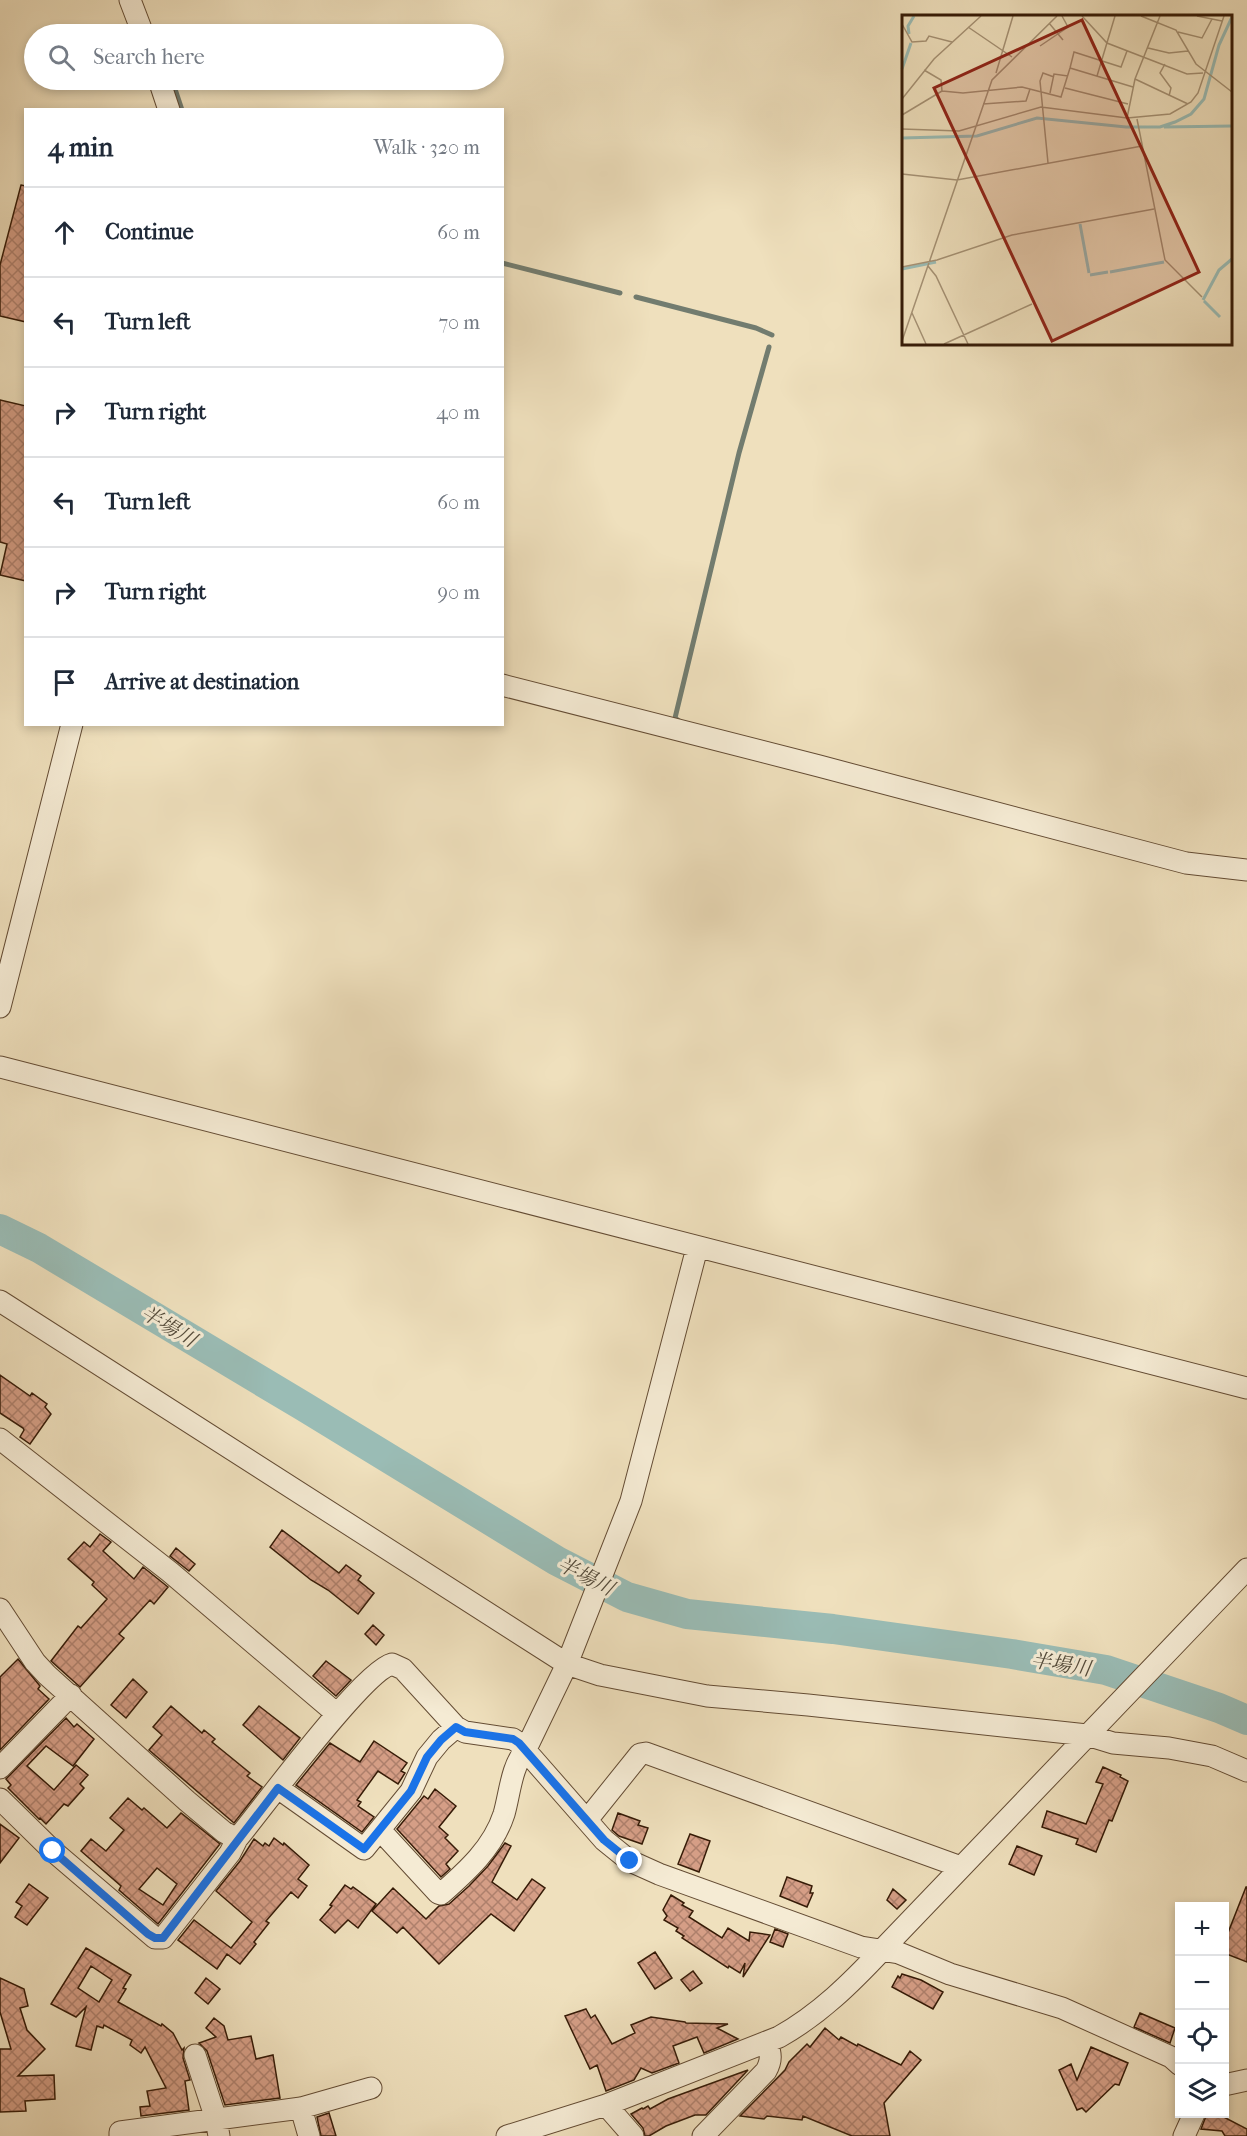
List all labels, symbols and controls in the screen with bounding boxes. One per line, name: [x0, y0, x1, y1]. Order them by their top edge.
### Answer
inset map: [902, 15, 1232, 345]
search box: [24, 24, 504, 90]
icon: search: [45, 41, 78, 74]
text: Search here: [93, 44, 205, 70]
text: 4 min: [48, 132, 113, 163]
text: Walk · 320 m: [374, 136, 480, 159]
icon: ahead: [48, 216, 81, 249]
text: Continue: [105, 219, 194, 245]
text: 60 m: [437, 221, 480, 244]
icon: left: [48, 306, 81, 339]
text: Turn left: [105, 309, 191, 335]
text: 70 m: [438, 311, 480, 334]
icon: right: [48, 396, 81, 429]
text: Turn right: [105, 399, 206, 425]
text: 40 m: [436, 401, 480, 424]
icon: left: [48, 486, 81, 519]
text: Turn left: [105, 489, 191, 515]
text: 60 m: [437, 491, 480, 514]
icon: right: [48, 576, 81, 609]
text: Turn right: [105, 579, 206, 605]
text: 90 m: [438, 581, 480, 604]
icon: arrive: [48, 666, 81, 699]
text: Arrive at destination: [105, 669, 299, 695]
water label: 半場川: [137, 1301, 202, 1353]
water label: 半場川: [554, 1553, 620, 1601]
water label: 半場川: [1029, 1648, 1094, 1681]
route start: [39, 1837, 65, 1863]
route end: [616, 1847, 642, 1873]
map controls: [1175, 1902, 1229, 2118]
button: +: [1175, 1902, 1229, 1956]
button: −: [1175, 1956, 1229, 2010]
button: locate: [1175, 2010, 1229, 2064]
button: layers: [1175, 2064, 1229, 2118]

